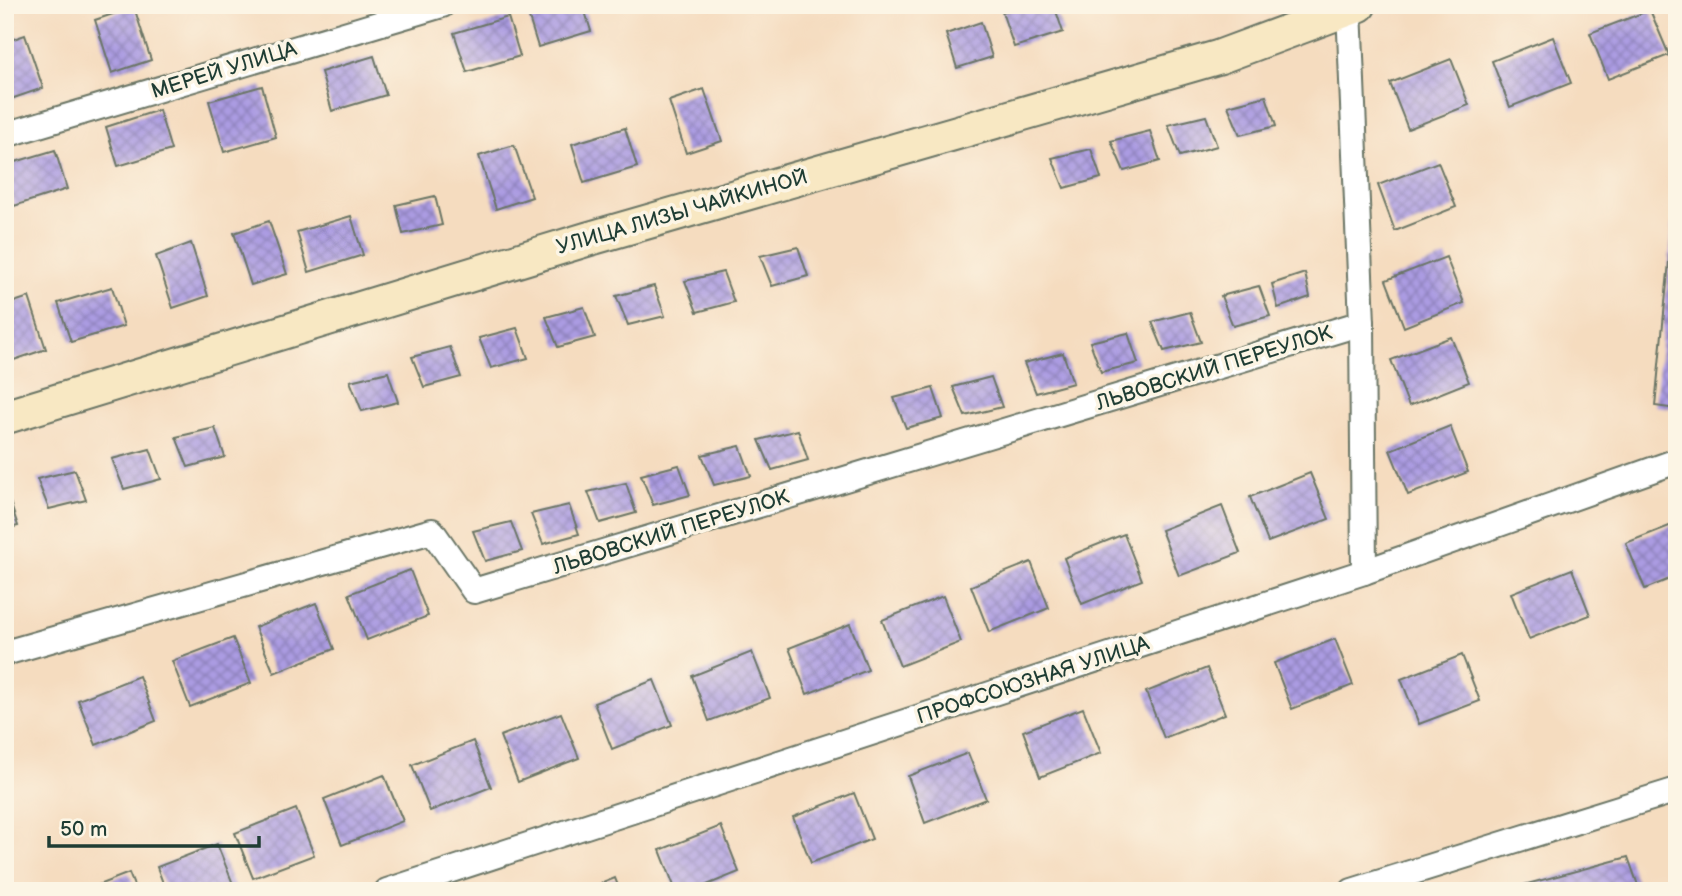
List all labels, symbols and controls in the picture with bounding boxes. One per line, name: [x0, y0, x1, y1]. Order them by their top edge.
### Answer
street label: МЕРЕЙ УЛИЦА: [148, 36, 300, 104]
street label: УЛИЦА ЛИЗЫ ЧАЙКИНОЙ: [553, 164, 811, 260]
street label: ЛЬВОВСКИЙ ПЕРЕУЛОК: [1092, 320, 1335, 416]
street label: ЛЬВОВСКИЙ ПЕРЕУЛОК: [549, 484, 792, 580]
street label: ПРОФСОЮЗНАЯ УЛИЦА: [914, 631, 1153, 729]
scale bar: [49, 805, 259, 849]
text: 50 m: [60, 817, 107, 842]

